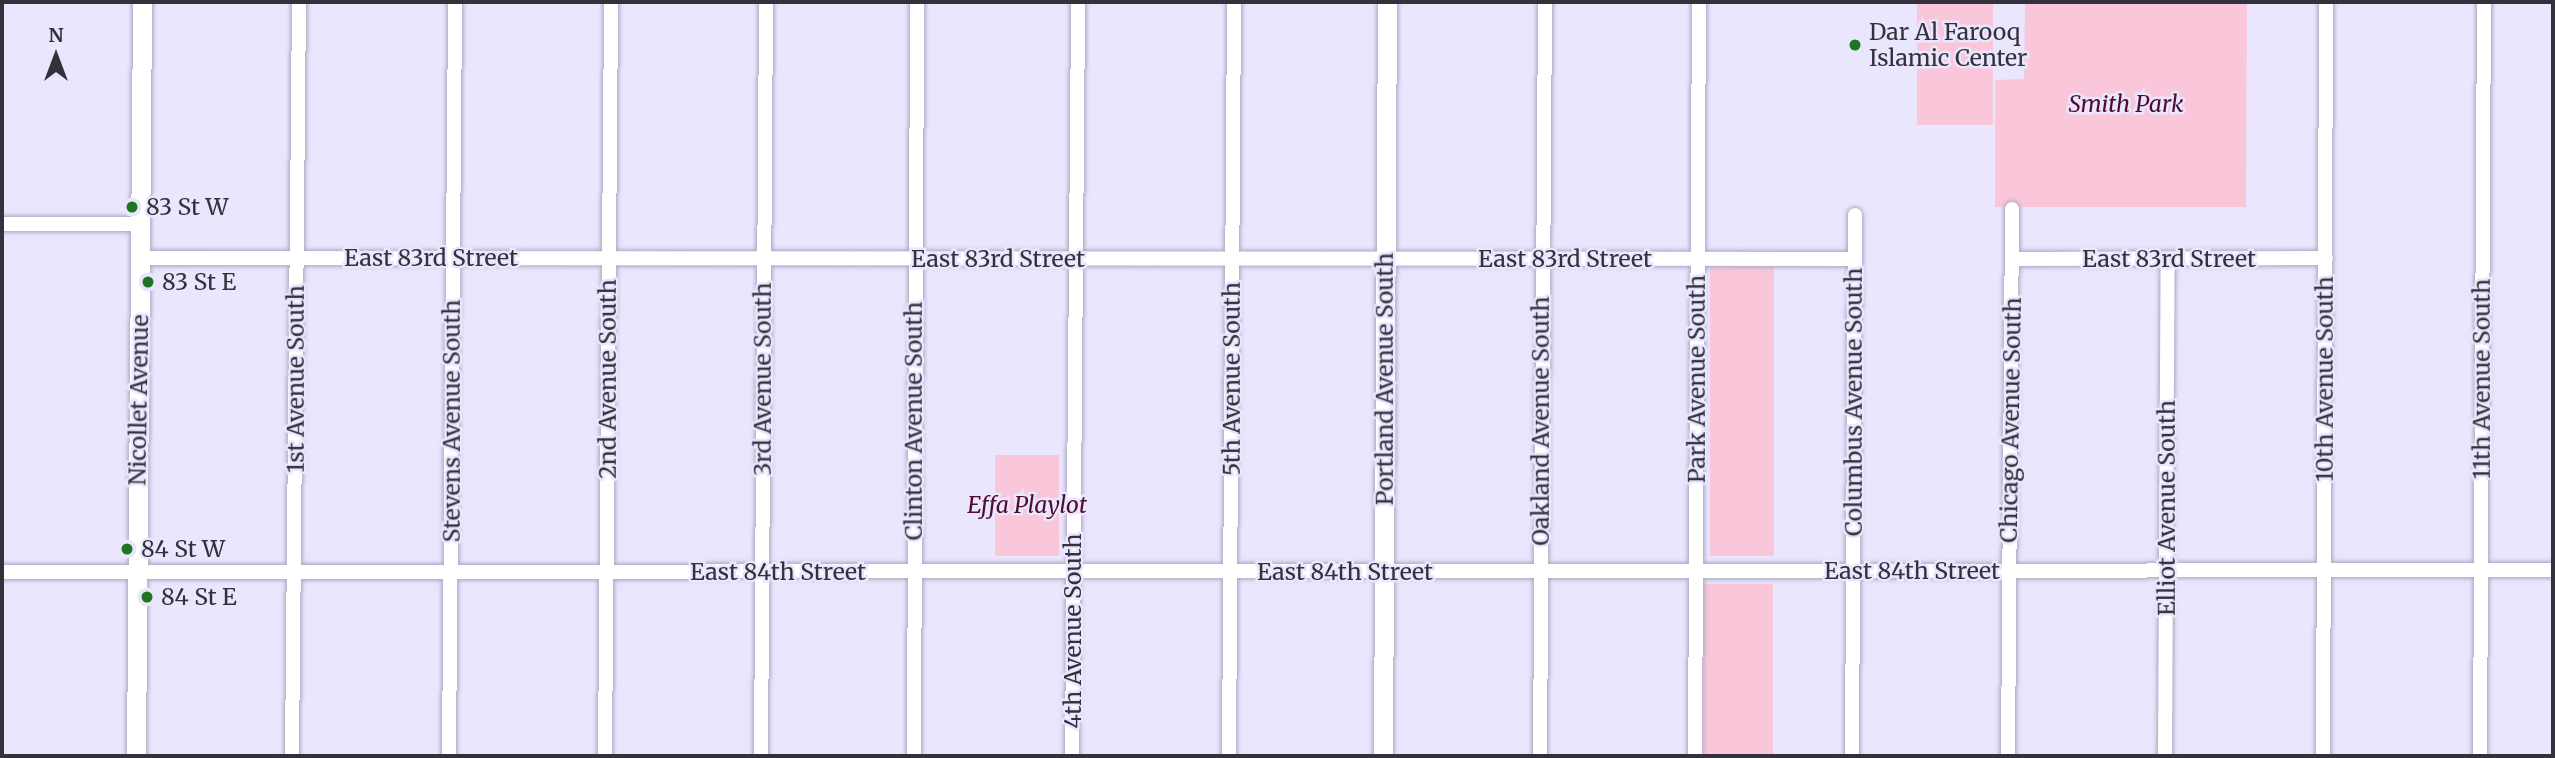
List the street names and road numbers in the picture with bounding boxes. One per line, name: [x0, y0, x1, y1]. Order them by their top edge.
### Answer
street label: East 83rd Street: [344, 244, 518, 272]
street label: East 83rd Street: [911, 245, 1085, 273]
street label: East 83rd Street: [1478, 245, 1652, 273]
street label: East 83rd Street: [2082, 245, 2256, 273]
street label: Portland Avenue South: [1371, 253, 1399, 505]
street label: Columbus Avenue South: [1840, 268, 1868, 536]
street label: Park Avenue South: [1683, 275, 1711, 483]
street label: 10th Avenue South: [2311, 276, 2339, 482]
street label: 2nd Avenue South: [594, 279, 622, 479]
street label: 11th Avenue South: [2468, 279, 2496, 479]
street label: 3rd Avenue South: [749, 282, 777, 476]
street label: 5th Avenue South: [1218, 282, 1246, 476]
street label: 1st Avenue South: [282, 285, 310, 473]
street label: Oakland Avenue South: [1527, 296, 1555, 546]
street label: Chicago Avenue South: [1995, 297, 2027, 543]
street label: Stevens Avenue South: [438, 300, 466, 542]
street label: Clinton Avenue South: [900, 302, 928, 540]
street label: Nicollet Avenue: [124, 314, 154, 486]
street label: Elliot Avenue South: [2153, 400, 2181, 616]
street label: 4th Avenue South: [1059, 534, 1087, 728]
street label: East 84th Street: [1824, 557, 2000, 585]
street label: East 84th Street: [690, 558, 866, 586]
street label: East 84th Street: [1257, 558, 1433, 586]

